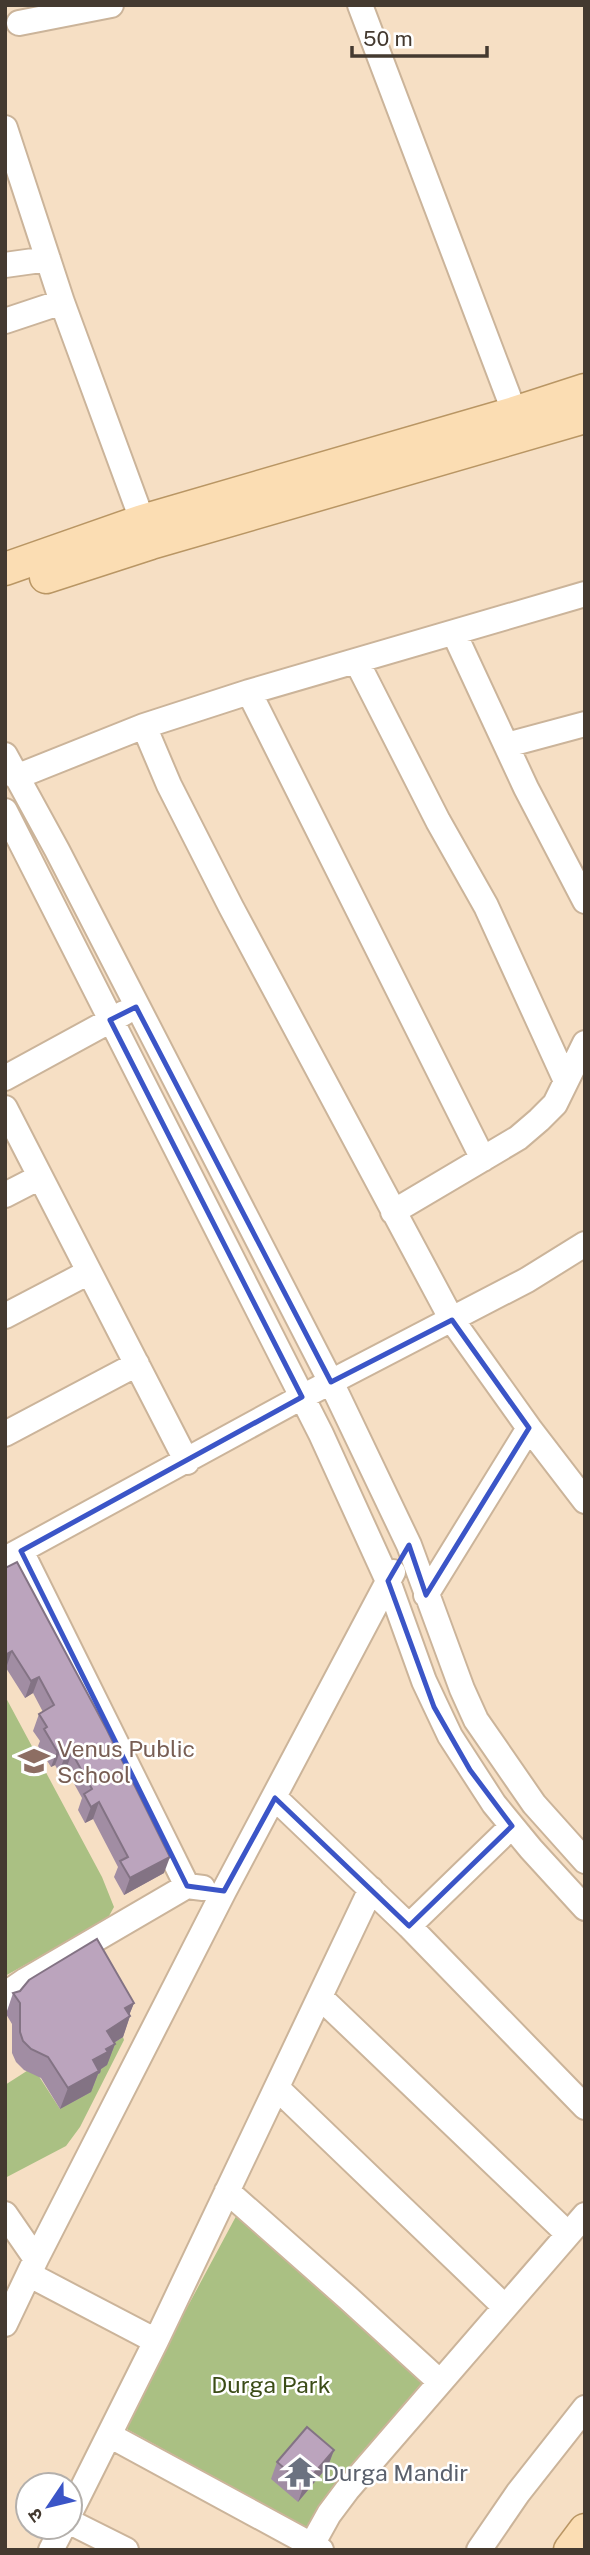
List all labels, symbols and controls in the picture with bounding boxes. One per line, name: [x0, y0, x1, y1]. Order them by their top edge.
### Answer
scale bar: [352, 14, 487, 58]
text: 50 m: [363, 26, 413, 51]
place label: Venus Public School: [57, 1735, 195, 1788]
school or university icon: Venus Public School: [17, 1744, 51, 1778]
park label: Durga Park: [211, 2371, 331, 2398]
temple icon: Durga Mandir: [283, 2455, 317, 2489]
place label: Durga Mandir: [323, 2459, 468, 2486]
north arrow: [14, 2471, 84, 2541]
text: उ: [22, 2504, 47, 2527]

